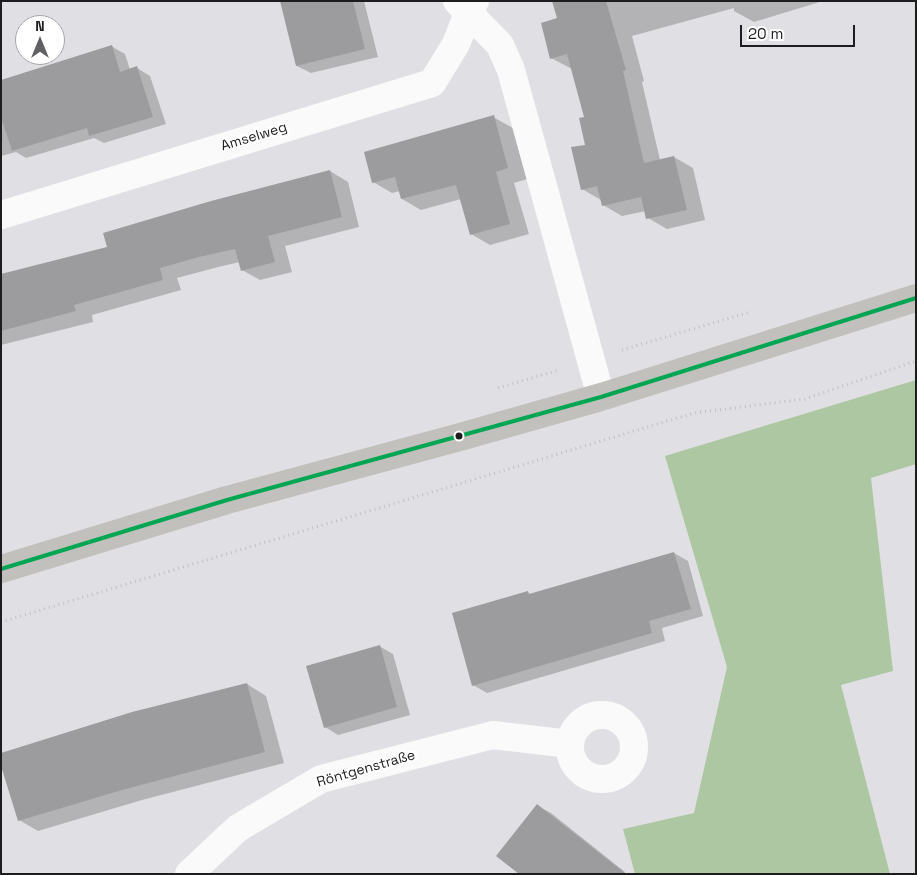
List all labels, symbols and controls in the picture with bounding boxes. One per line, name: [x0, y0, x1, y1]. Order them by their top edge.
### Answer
north arrow: [15, 15, 65, 65]
scale bar: [742, 15, 857, 47]
text: N: [35, 17, 45, 35]
text: 20 m: [748, 24, 783, 43]
street label: Amselweg: [219, 119, 289, 155]
unlabelled marker: [454, 431, 464, 441]
street label: Röntgenstraße: [315, 747, 417, 791]

